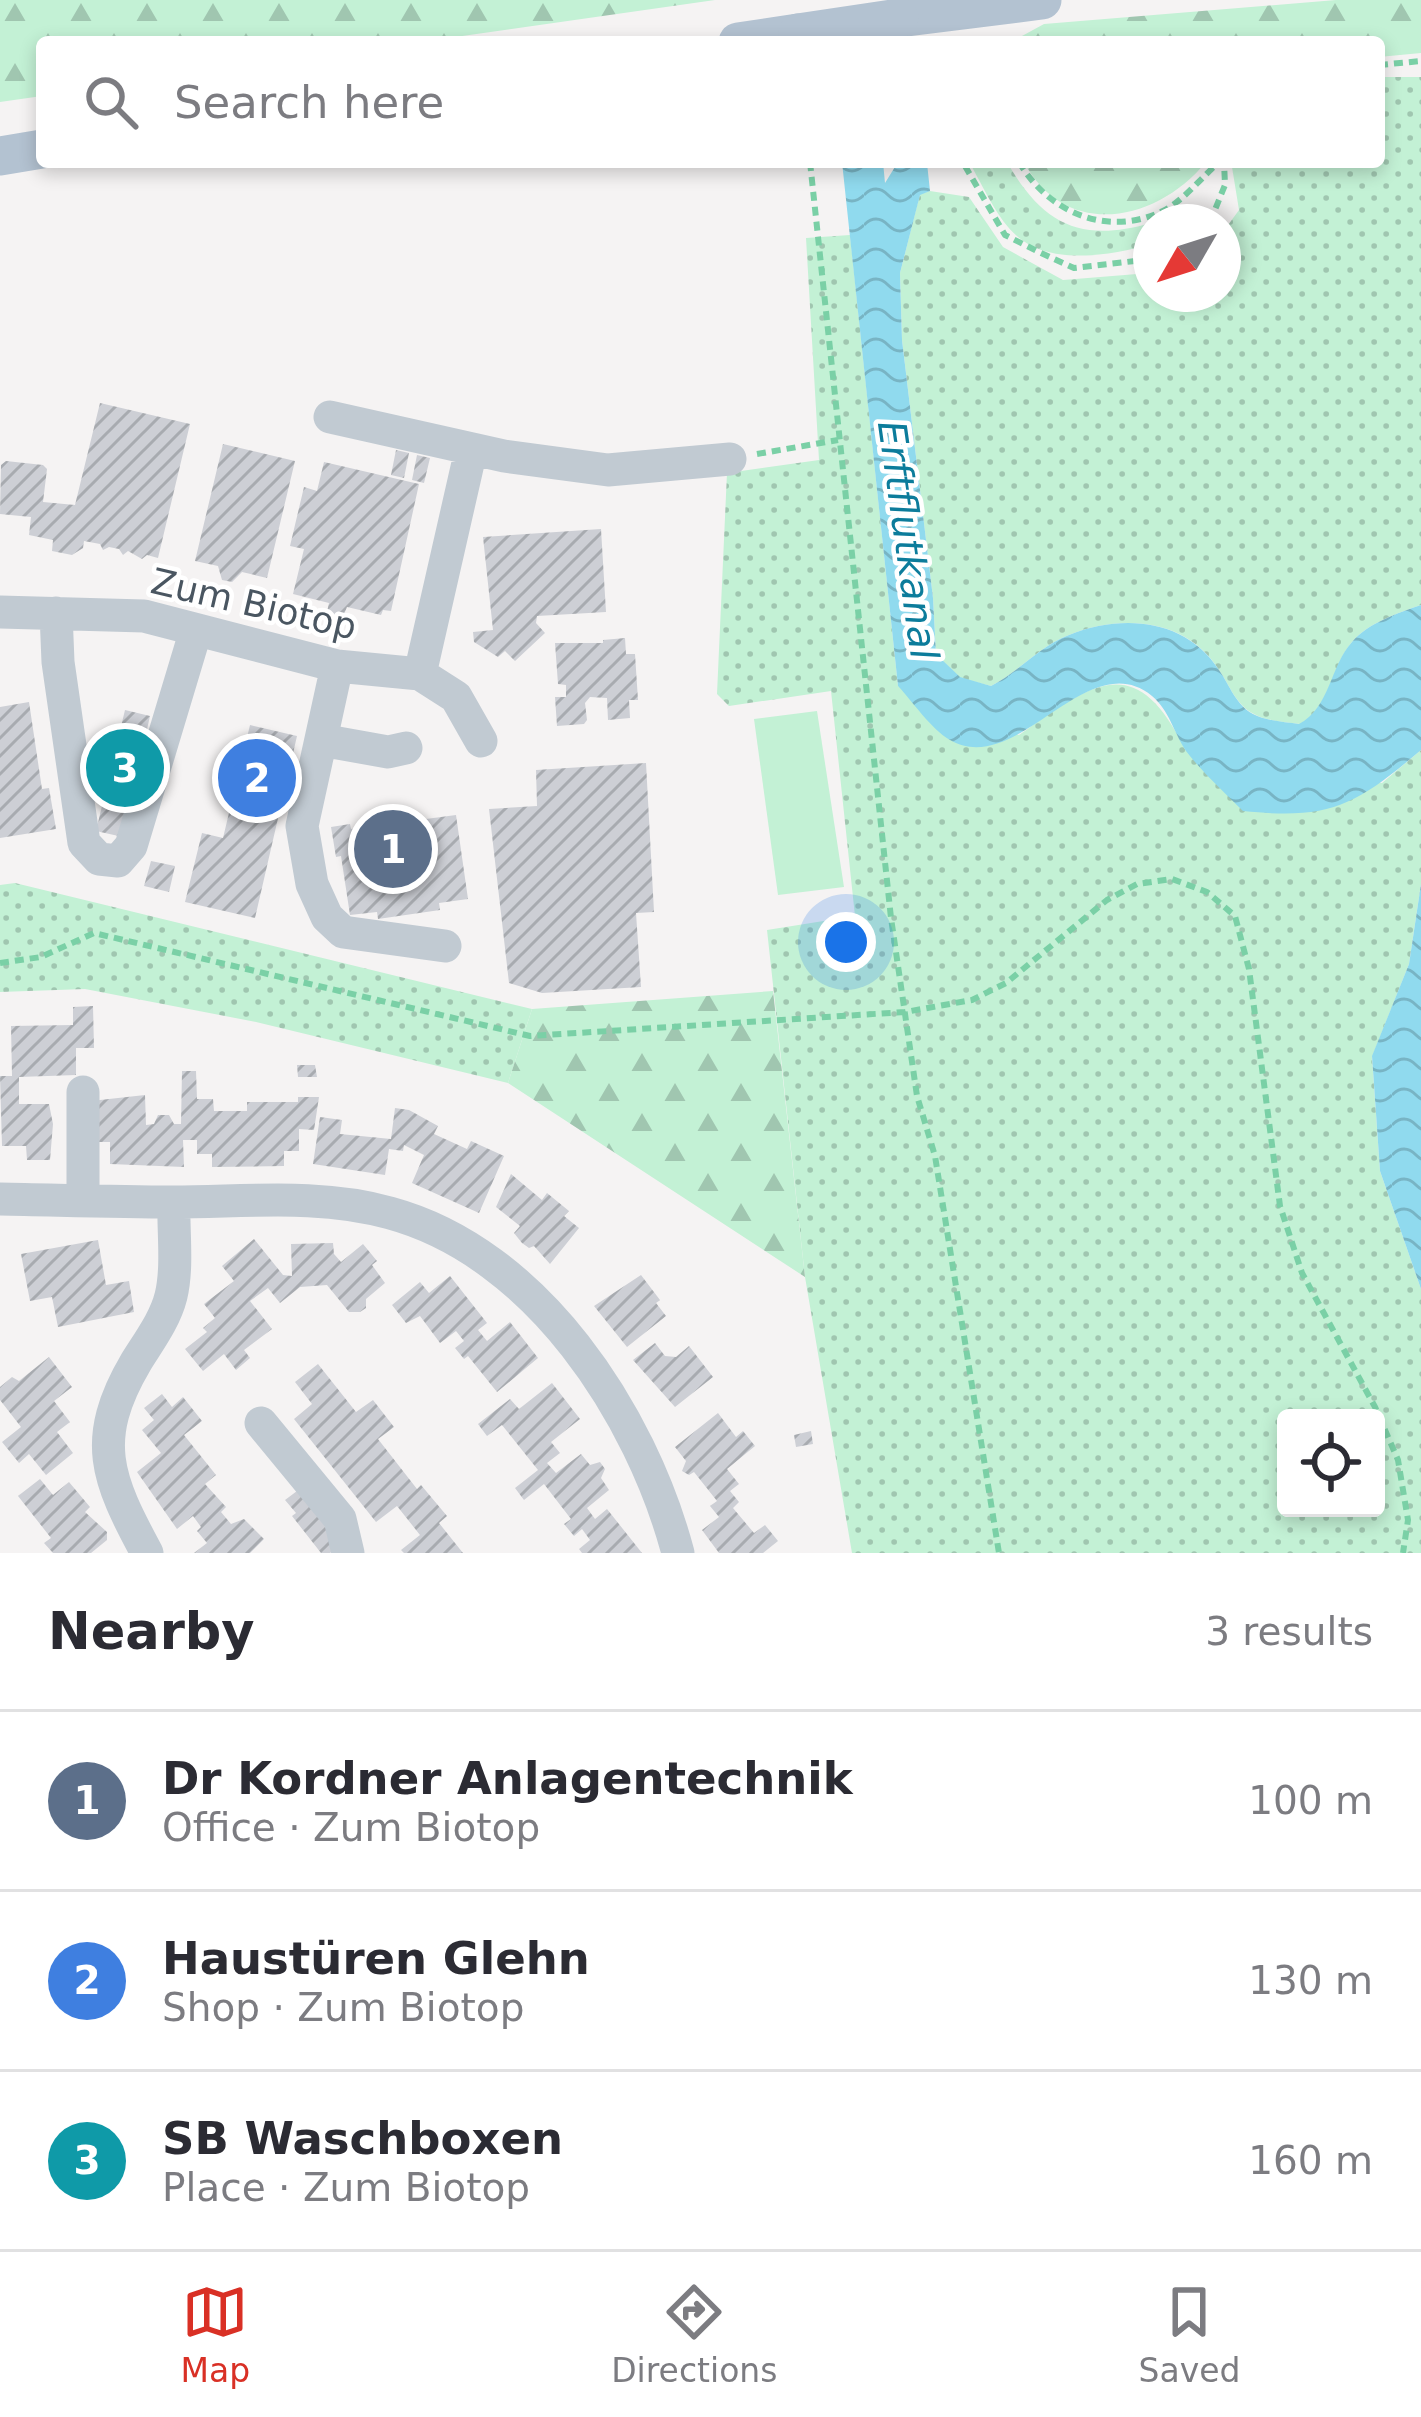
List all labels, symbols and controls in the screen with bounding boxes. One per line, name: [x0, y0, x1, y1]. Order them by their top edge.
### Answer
search box: [36, 36, 1385, 168]
icon: search: [78, 69, 144, 135]
text: Search here: [174, 76, 444, 129]
north arrow: [1133, 204, 1241, 312]
water label: Erftflutkanal: [869, 418, 947, 663]
street label: Zum Biotop: [147, 560, 361, 648]
pin: 3: [86, 723, 164, 813]
pin: 2: [218, 733, 296, 823]
pin: 1: [354, 804, 432, 894]
your location: [816, 912, 876, 972]
map controls: [1277, 1409, 1385, 1517]
button: locate: [1277, 1409, 1385, 1517]
text: Nearby: [48, 1602, 255, 1661]
text: 3 results: [1205, 1609, 1373, 1654]
text: Dr Kordner Anlagentechnik: [162, 1752, 853, 1805]
text: 1: [73, 1778, 101, 1823]
text: 100 m: [1248, 1778, 1373, 1823]
text: Office · Zum Biotop: [162, 1805, 540, 1850]
text: Haustüren Glehn: [162, 1932, 590, 1985]
text: 2: [73, 1958, 101, 2003]
text: 130 m: [1248, 1958, 1373, 2003]
text: Shop · Zum Biotop: [162, 1985, 524, 2030]
text: SB Waschboxen: [162, 2112, 563, 2165]
text: 3: [73, 2138, 101, 2183]
text: 160 m: [1248, 2138, 1373, 2183]
text: Place · Zum Biotop: [162, 2165, 530, 2210]
tab: Map: [181, 2279, 250, 2390]
tab: Directions: [611, 2279, 777, 2390]
tab: Saved: [1139, 2279, 1240, 2390]

